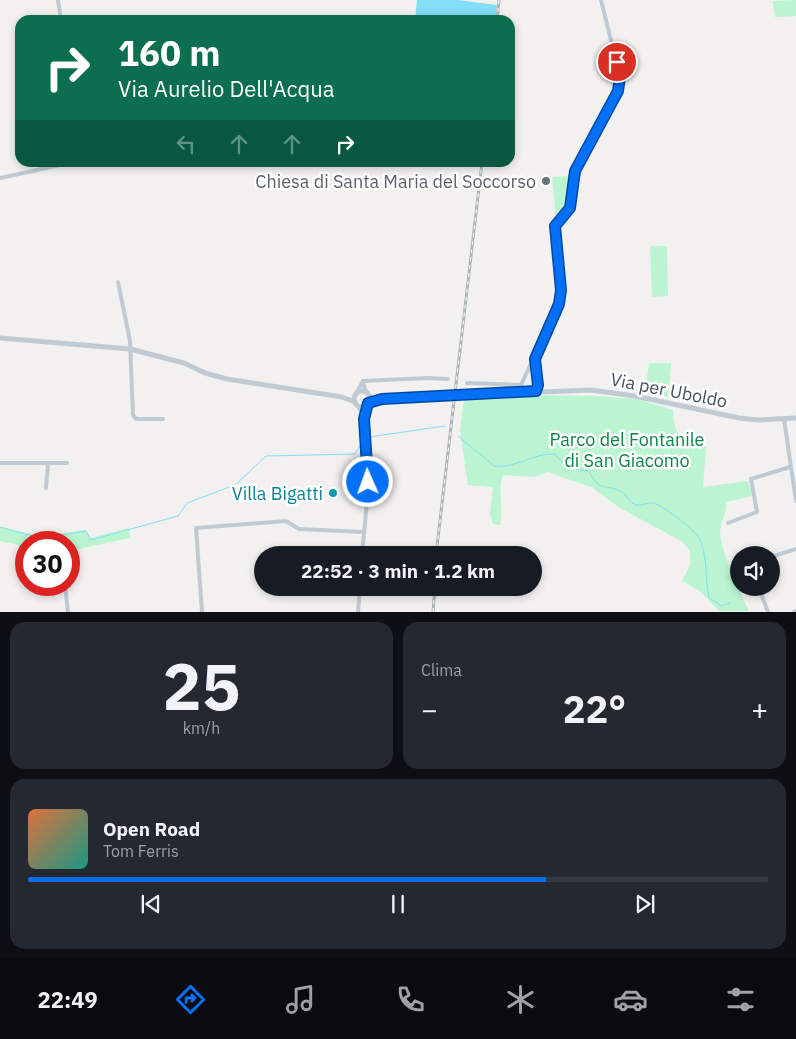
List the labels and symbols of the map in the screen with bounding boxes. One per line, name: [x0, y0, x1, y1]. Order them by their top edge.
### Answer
pin: [596, 41, 638, 83]
place label: Chiesa di Santa Maria del Soccorso: [255, 170, 536, 193]
marker: Chiesa di Santa Maria del Soccorso: [540, 175, 552, 187]
street label: Via per Uboldo: [609, 367, 729, 413]
park label: Parco del Fontanile di San Giacomo: [550, 428, 705, 472]
position arrow: [341, 455, 393, 507]
place label: Villa Bigatti: [232, 482, 323, 505]
marker: Villa Bigatti: [327, 487, 339, 499]
speed limit sign: 30: [15, 531, 80, 596]

